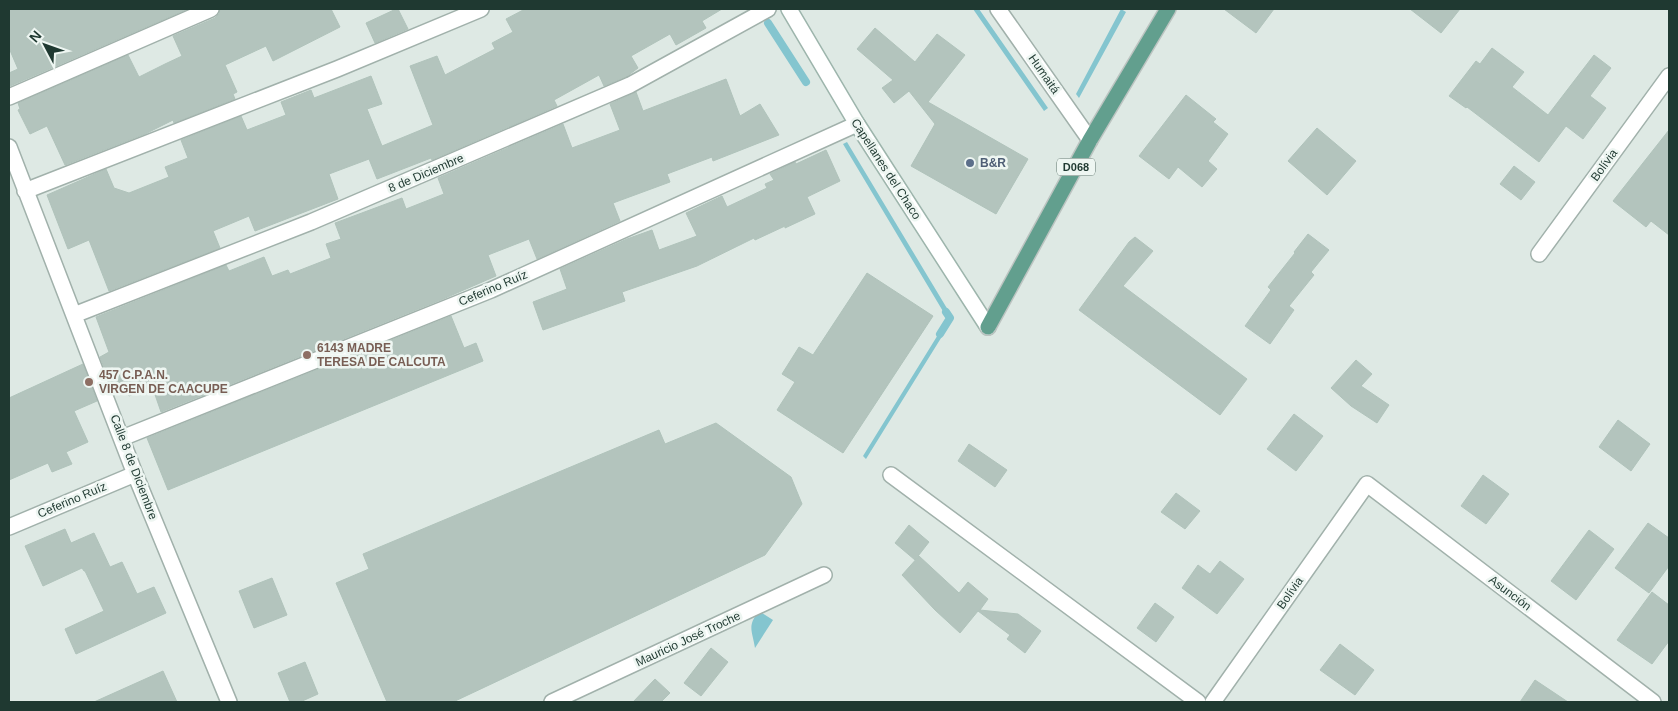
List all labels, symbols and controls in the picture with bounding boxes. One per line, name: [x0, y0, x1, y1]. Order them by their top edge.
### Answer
north arrow: [20, 20, 70, 70]
text: N: [26, 27, 45, 46]
street label: Humaitá: [1025, 52, 1063, 97]
street label: Capellanes del Chaco: [848, 116, 924, 222]
street label: Bolívia: [1588, 146, 1620, 184]
street label: 8 de Diciembre: [386, 151, 466, 195]
place label: B&R: [980, 156, 1006, 170]
marker: B&R: [964, 157, 976, 169]
road number: D068: [1057, 158, 1095, 176]
street label: Ceferino Ruíz: [456, 267, 530, 309]
place label: 6143 MADRE TERESA DE CALCUTA: [317, 341, 446, 369]
marker: 6143 MADRE TERESA DE CALCUTA: [301, 349, 313, 361]
place label: 457 C.P.A.N. VIRGEN DE CAACUPE: [99, 368, 228, 396]
marker: 457 C.P.A.N. VIRGEN DE CAACUPE: [83, 376, 95, 388]
street label: Calle 8 de Diciembre: [108, 412, 161, 522]
street label: Ceferino Ruíz: [35, 479, 109, 521]
street label: Asunción: [1486, 573, 1534, 613]
street label: Bolívia: [1274, 574, 1306, 612]
street label: Mauricio José Troche: [633, 608, 743, 669]

